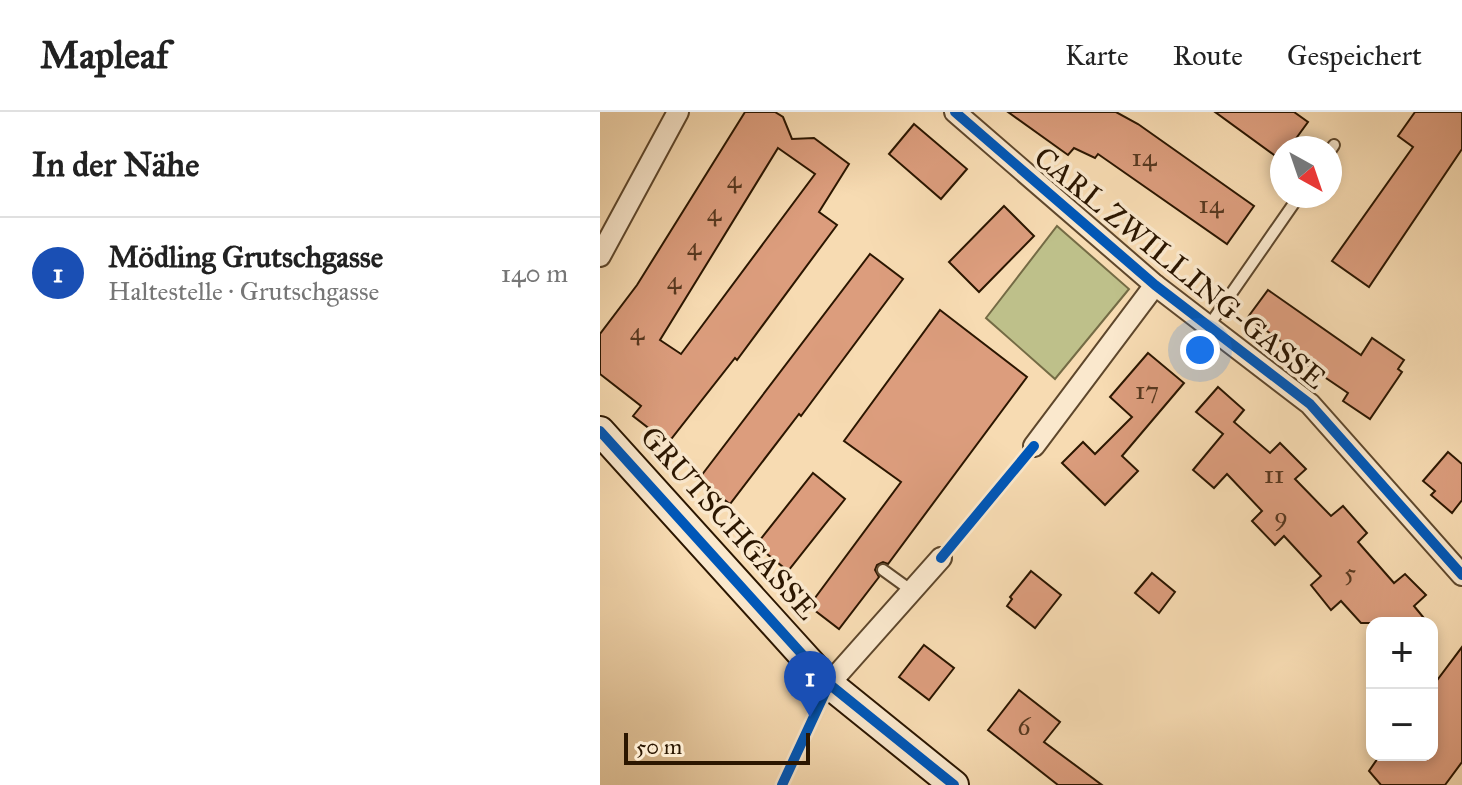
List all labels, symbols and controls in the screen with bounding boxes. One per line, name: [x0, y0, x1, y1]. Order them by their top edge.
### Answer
text: Mapleaf: [40, 32, 169, 78]
text: Karte: [1065, 38, 1129, 73]
text: Route: [1173, 38, 1243, 73]
text: Gespeichert: [1287, 38, 1422, 73]
north arrow: [1270, 136, 1342, 208]
street label: CARL ZWILLING-GASSE: [1027, 139, 1333, 397]
house number: 14: [1132, 141, 1157, 173]
text: In der Nähe: [32, 144, 199, 185]
house number: 4: [727, 163, 742, 195]
house number: 14: [1199, 188, 1224, 220]
house number: 4: [707, 196, 722, 228]
house number: 4: [687, 230, 702, 262]
text: Mödling Grutschgasse: [108, 239, 383, 275]
text: 1: [53, 257, 63, 289]
text: 140 m: [501, 257, 568, 289]
house number: 4: [667, 264, 682, 296]
text: Haltestelle · Grutschgasse: [108, 275, 379, 307]
house number: 4: [630, 315, 645, 347]
your location: [1180, 330, 1220, 370]
house number: 17: [1135, 374, 1159, 406]
street label: GRUTSCHGASSE: [633, 419, 825, 627]
house number: 11: [1264, 458, 1284, 490]
house number: 9: [1274, 500, 1288, 532]
house number: 5: [1344, 556, 1356, 588]
map controls: [1366, 617, 1438, 761]
button: +: [1366, 617, 1438, 689]
pin: 1: [784, 651, 836, 717]
button: −: [1366, 689, 1438, 761]
house number: 6: [1017, 710, 1031, 742]
scale bar: [624, 729, 810, 765]
text: 50 m: [636, 733, 682, 760]

